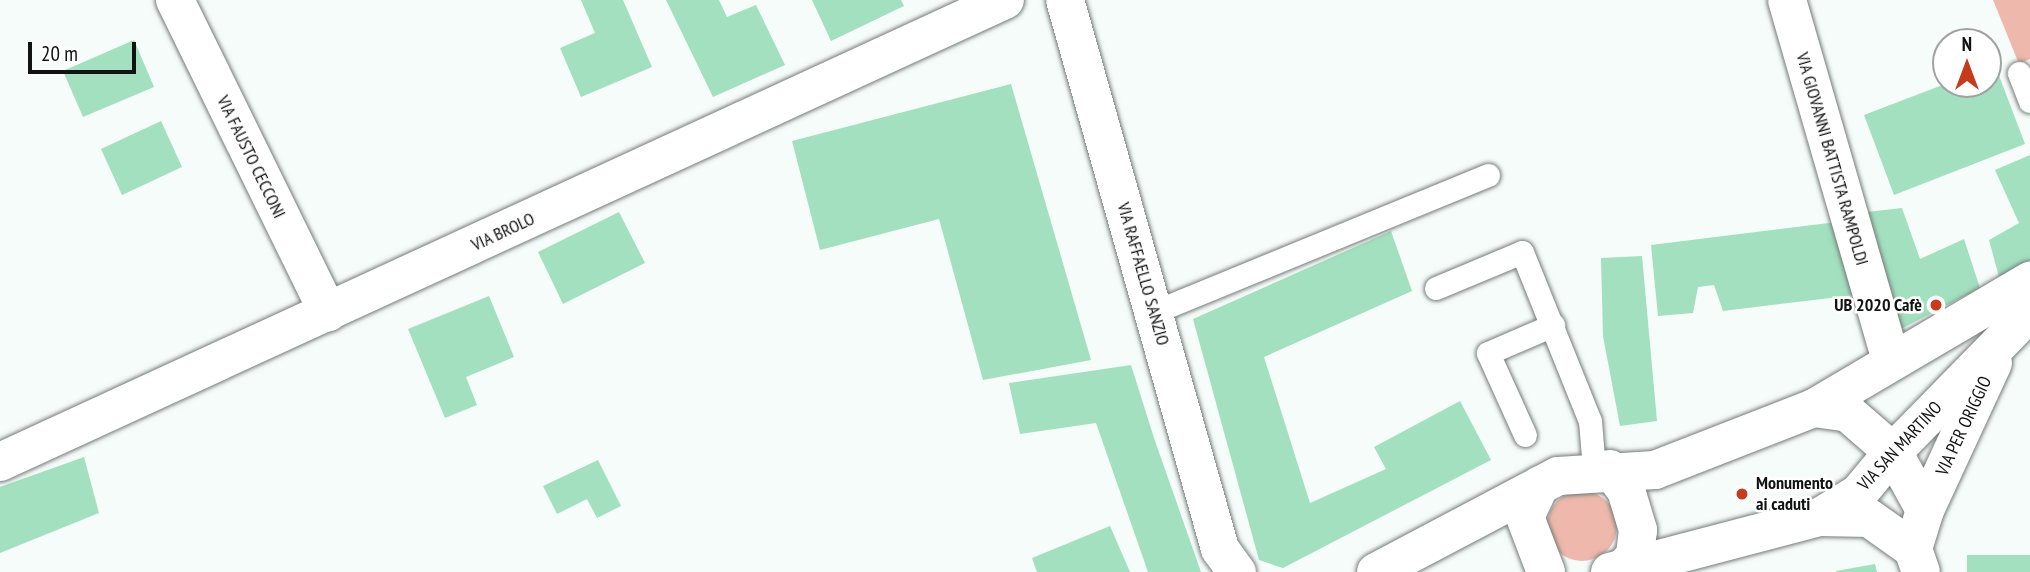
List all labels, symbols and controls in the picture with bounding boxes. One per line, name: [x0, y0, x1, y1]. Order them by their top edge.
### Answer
scale bar: [32, 28, 140, 72]
north arrow: [1932, 28, 2002, 98]
text: N: [1962, 32, 1972, 56]
text: 20 m: [41, 40, 78, 67]
street label: VIA GIOVANNI BATTISTA RAMPOLDI: [1791, 49, 1873, 269]
street label: VIA FAUSTO CECCONI: [212, 92, 290, 222]
street label: VIA RAFFAELLO SANZIO: [1112, 200, 1174, 348]
street label: VIA BROLO: [468, 208, 538, 256]
place label: UB 2020 Cafè: [1834, 294, 1922, 316]
marker: UB 2020 Cafè: [1928, 297, 1944, 313]
street label: VIA PER ORIGGIO: [1931, 373, 1997, 479]
street label: VIA SAN MARTINO: [1853, 397, 1947, 495]
place label: Monumento ai caduti: [1756, 473, 1833, 516]
marker: Monumento ai caduti: [1734, 486, 1750, 502]

